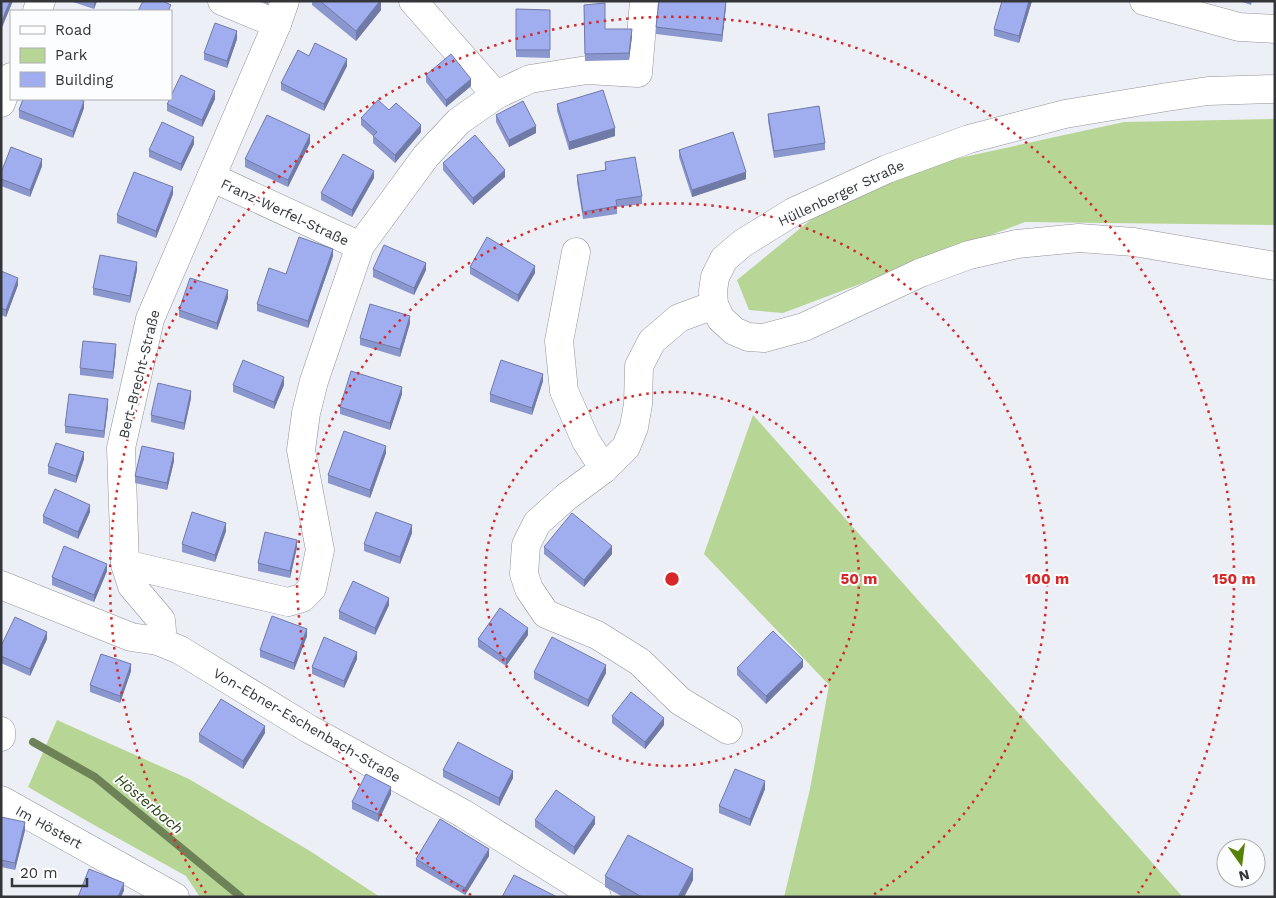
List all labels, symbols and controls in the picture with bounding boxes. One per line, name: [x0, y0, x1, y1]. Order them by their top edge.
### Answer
legend: [10, 10, 172, 100]
text: Road: [55, 21, 92, 39]
text: Park: [55, 46, 88, 64]
text: Building: [55, 71, 113, 89]
street label: Hüllenberger Straße: [776, 157, 906, 229]
street label: Franz-Werfel-Straße: [219, 175, 351, 249]
street label: Bert-Brecht-Straße: [115, 308, 163, 440]
centre of rings: [663, 570, 681, 588]
text: 50 m: [841, 570, 877, 588]
text: 100 m: [1025, 570, 1069, 588]
text: 150 m: [1212, 570, 1256, 588]
street label: Von-Ebner-Eschenbach-Straße: [211, 665, 403, 785]
water label: Hösterbach: [111, 770, 187, 838]
street label: Im Höstert: [13, 802, 85, 852]
north arrow: [1216, 838, 1266, 888]
scale bar: [12, 856, 88, 888]
text: 20 m: [20, 864, 58, 882]
text: N: [1237, 867, 1251, 885]

